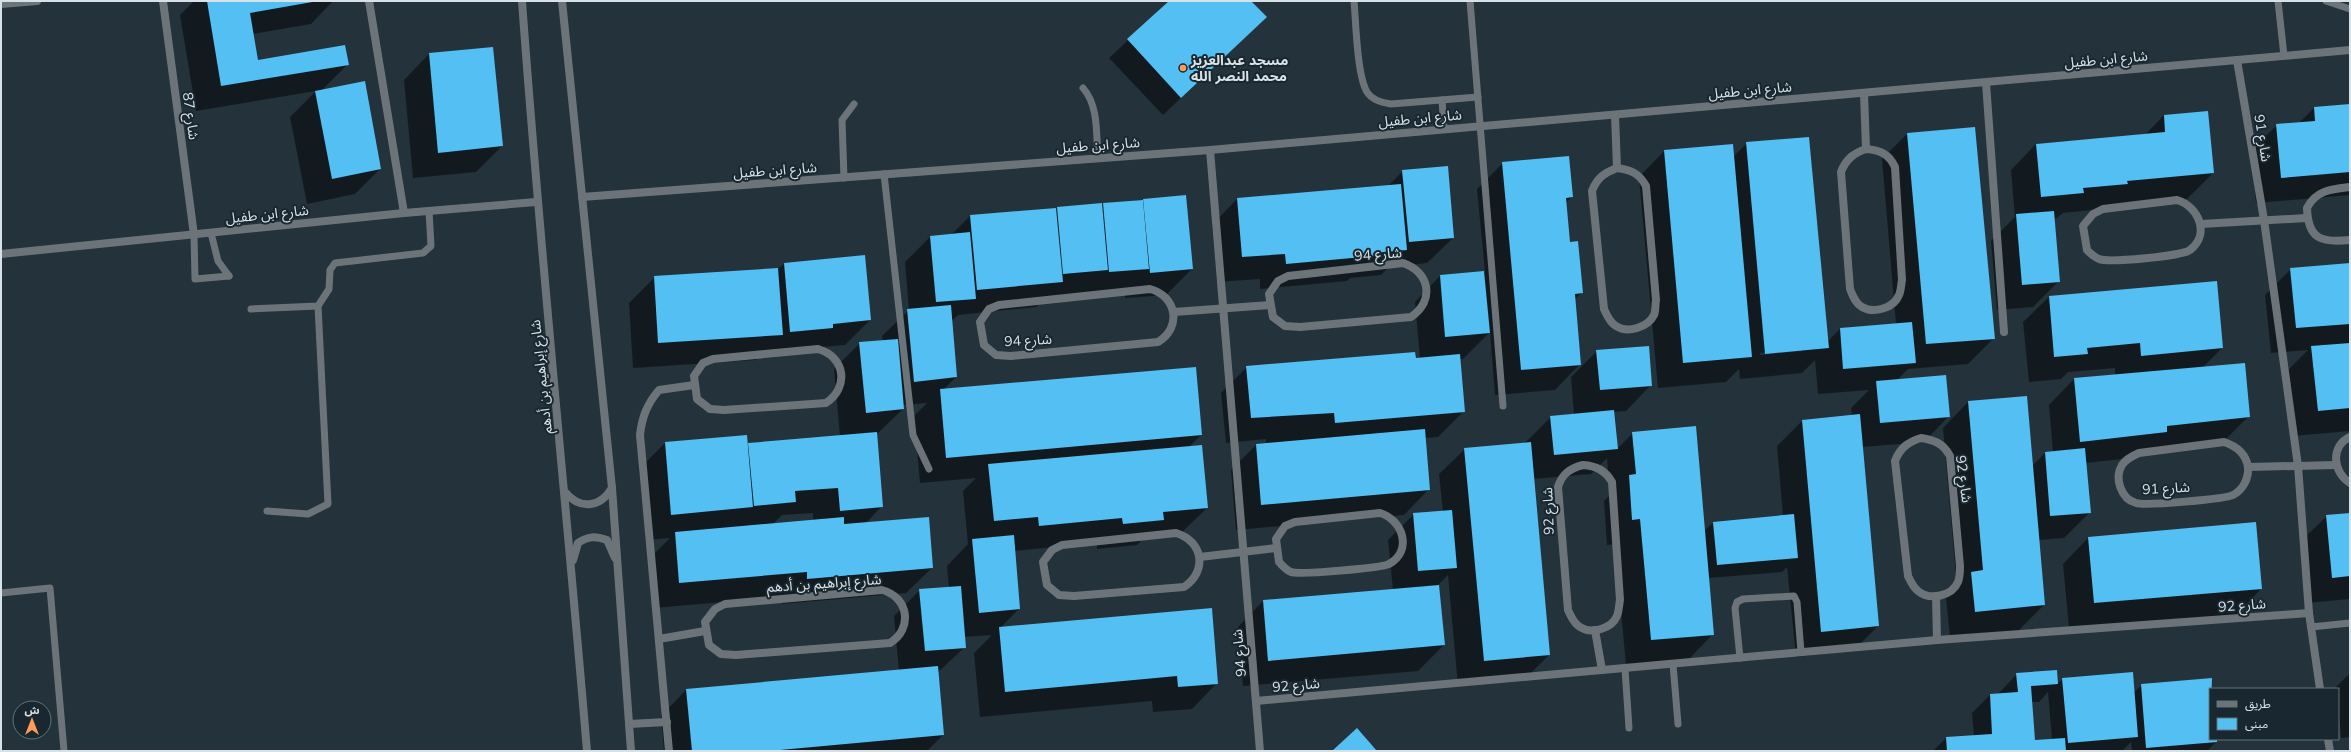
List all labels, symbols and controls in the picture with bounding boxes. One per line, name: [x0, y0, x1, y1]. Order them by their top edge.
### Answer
street label: شارع ابن طفيل: [2063, 46, 2149, 74]
place label: مسجد عبدالعزيز محمد النصر الله: [1190, 51, 1288, 85]
marker: مسجد عبدالعزيز محمد النصر الله: [1178, 63, 1188, 73]
street label: شارع ابن طفيل: [1707, 77, 1793, 105]
street label: شارع 87: [177, 91, 203, 141]
street label: شارع ابن طفيل: [1377, 105, 1463, 133]
street label: شارع 91: [2248, 113, 2276, 163]
street label: شارع ابن طفيل: [1056, 133, 1141, 159]
street label: شارع ابن طفيل: [733, 158, 818, 184]
street label: شارع ابن طفيل: [224, 201, 310, 229]
street label: شارع 94: [1354, 243, 1403, 267]
street label: شارع إبراهيم بن أدهم: [526, 319, 558, 435]
street label: شارع 94: [1004, 330, 1052, 352]
street label: شارع 92: [1950, 454, 1976, 504]
street label: شارع 91: [2142, 478, 2190, 500]
street label: شارع 92: [1538, 487, 1560, 535]
street label: شارع إبراهيم بن أدهم: [766, 570, 882, 598]
street label: شارع 92: [2218, 594, 2267, 618]
street label: شارع 94: [1228, 628, 1252, 678]
street label: شارع 92: [1271, 674, 1321, 698]
legend: [2209, 688, 2339, 740]
text: طريق: [2245, 696, 2271, 712]
north arrow: [12, 700, 52, 740]
text: ش: [24, 703, 40, 717]
text: مبنى: [2245, 716, 2268, 731]

